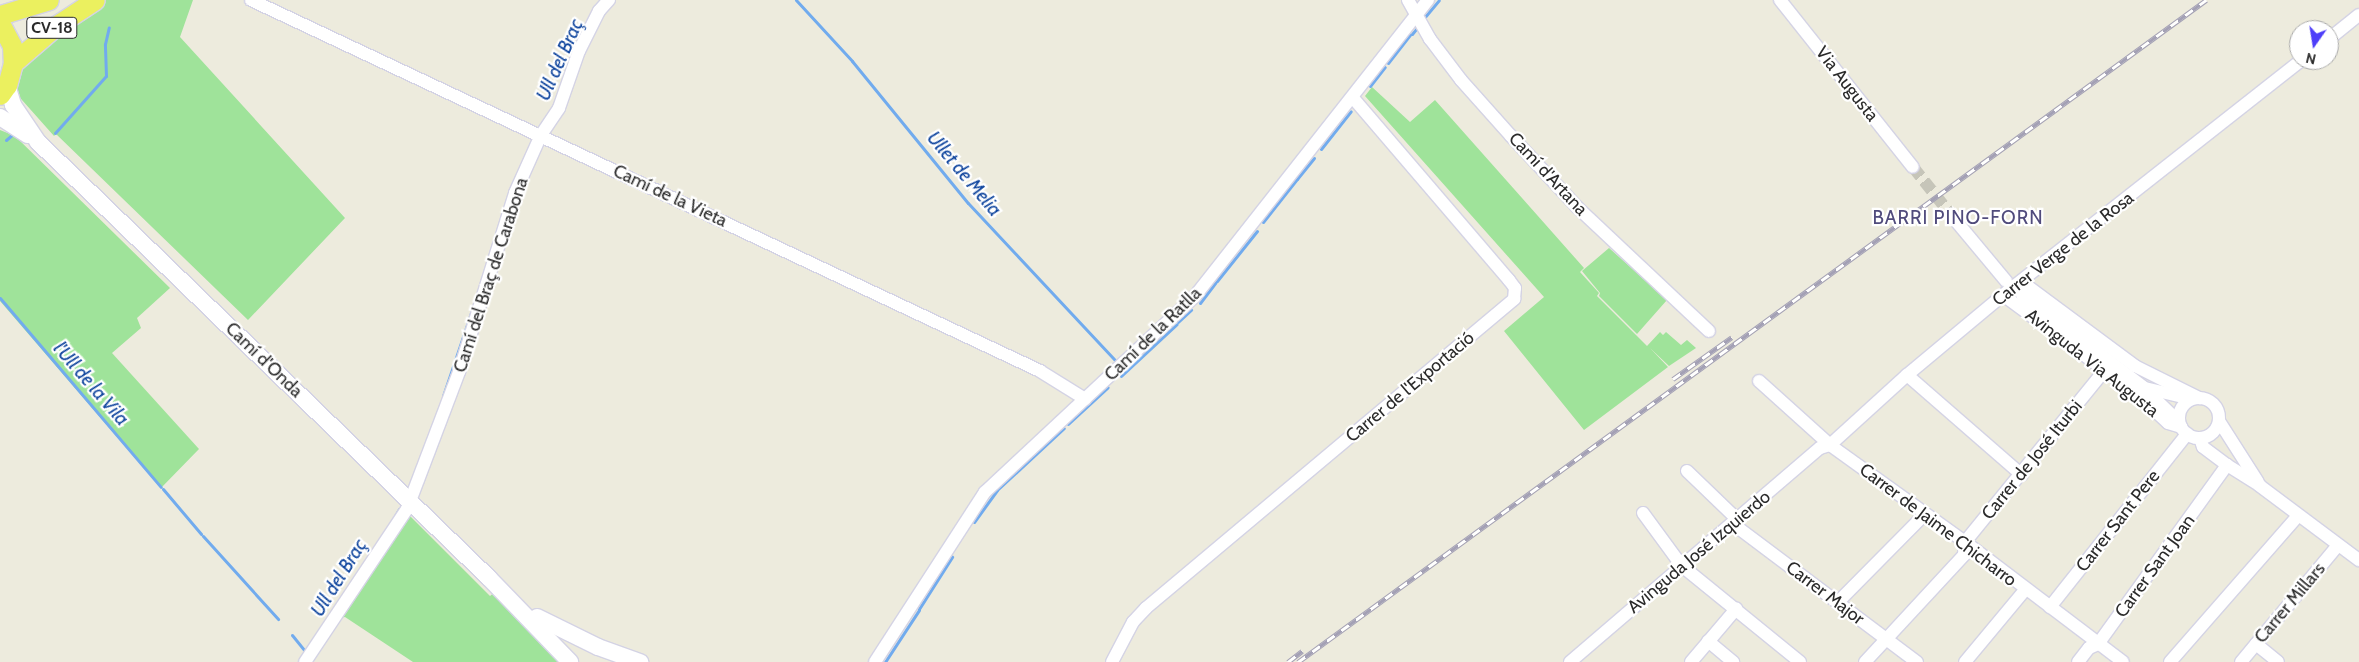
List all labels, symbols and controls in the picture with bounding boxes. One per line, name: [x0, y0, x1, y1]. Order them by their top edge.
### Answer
road number: CV-18: [26, 14, 78, 42]
water label: Ull del Braç: [532, 16, 588, 104]
north arrow: [2289, 20, 2339, 70]
street label: Via Augusta: [1811, 42, 1883, 126]
text: N: [2304, 49, 2318, 69]
water label: Ullet de Melia: [922, 127, 1006, 221]
street label: Camí d'Artana: [1504, 128, 1592, 220]
street label: Camí de la Vieta: [610, 160, 730, 232]
street label: Camí del Braç de Carabona: [449, 175, 533, 375]
street label: Carrer Verge de la Rosa: [1988, 187, 2138, 311]
district label: BARRI PINO-FORN: [1871, 207, 2045, 229]
street label: Camí de la Ratlla: [1100, 282, 1206, 386]
street label: Avinguda Via Augusta: [2021, 304, 2163, 422]
street label: Camí d'Onda: [221, 318, 307, 402]
street label: Carrer de l'Exportació: [1341, 327, 1479, 447]
water label: l'Ull de la Vila: [49, 338, 133, 430]
street label: Carrer de José Iturbi: [1977, 396, 2087, 524]
street label: Carrer de Jaime Chicharro: [1855, 459, 2021, 591]
street label: Carrer Sant Pere: [2072, 466, 2164, 576]
street label: Avinguda José Izquierdo: [1623, 486, 1775, 618]
street label: Carrer Sant Joan: [2110, 510, 2200, 622]
water label: Ull del Braç: [306, 535, 372, 621]
street label: Carrer Major: [1782, 557, 1868, 629]
street label: Carrer Millars: [2250, 558, 2330, 648]

